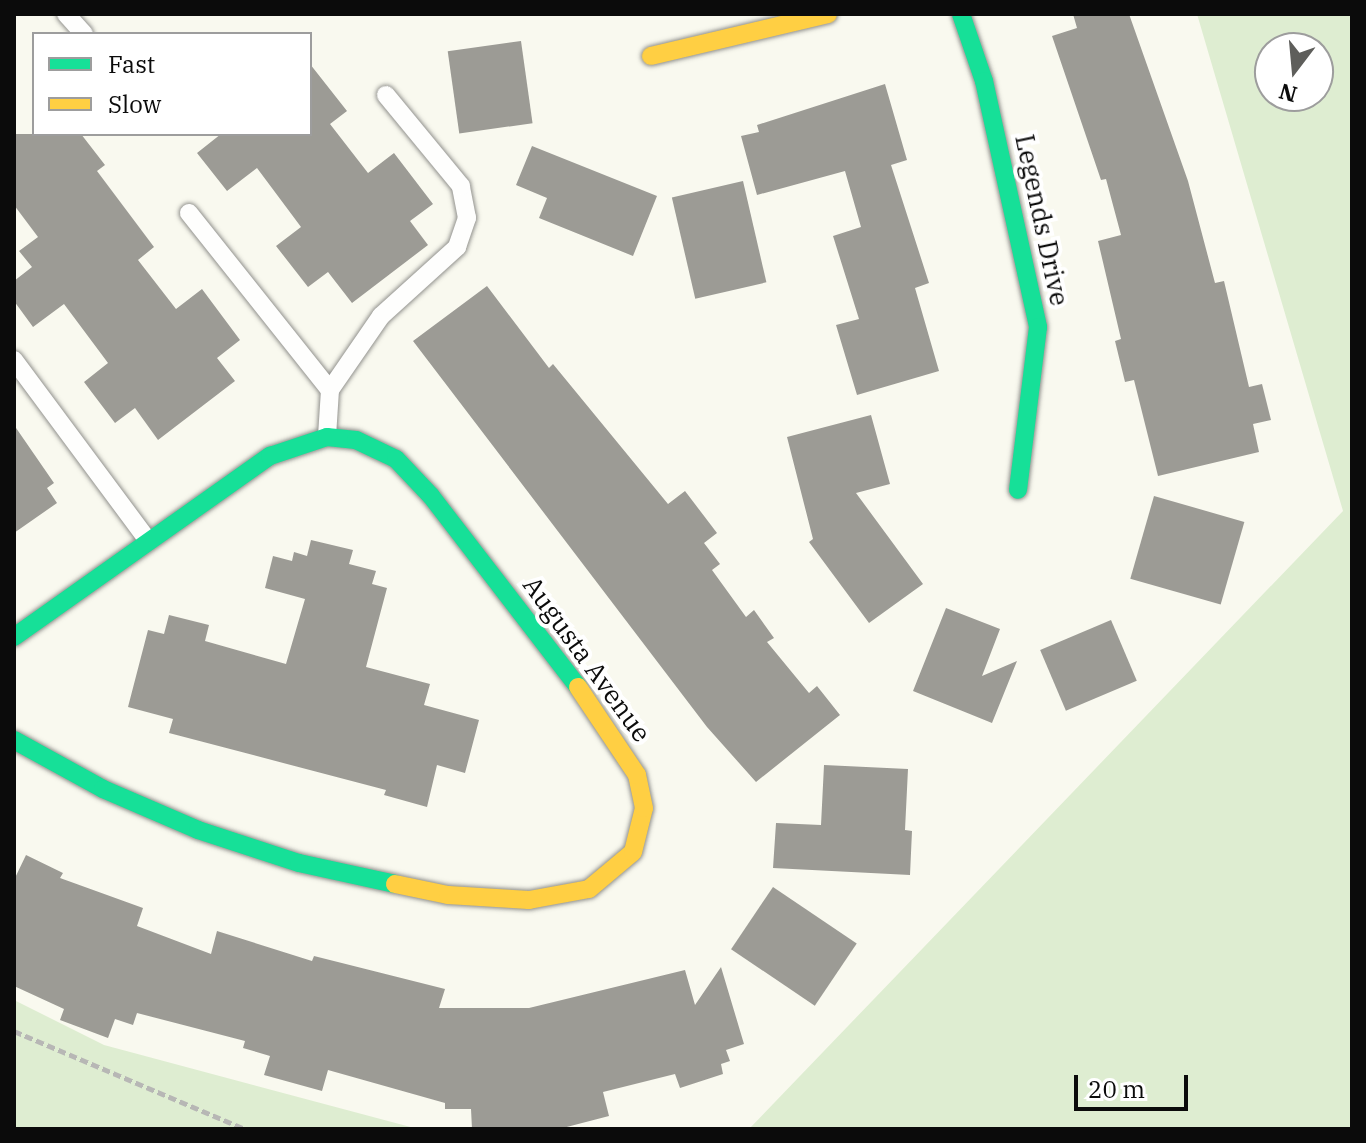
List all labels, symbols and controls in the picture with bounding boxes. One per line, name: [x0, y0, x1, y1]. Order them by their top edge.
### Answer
legend: [32, 32, 312, 136]
north arrow: [1254, 32, 1334, 112]
text: Fast: [108, 48, 155, 80]
text: N: [1275, 77, 1300, 110]
text: Slow: [108, 88, 161, 120]
street label: Legends Drive: [1009, 132, 1075, 308]
street label: Augusta Avenue: [516, 570, 658, 748]
scale bar: [1078, 1059, 1192, 1109]
text: 20 m: [1088, 1073, 1145, 1105]

